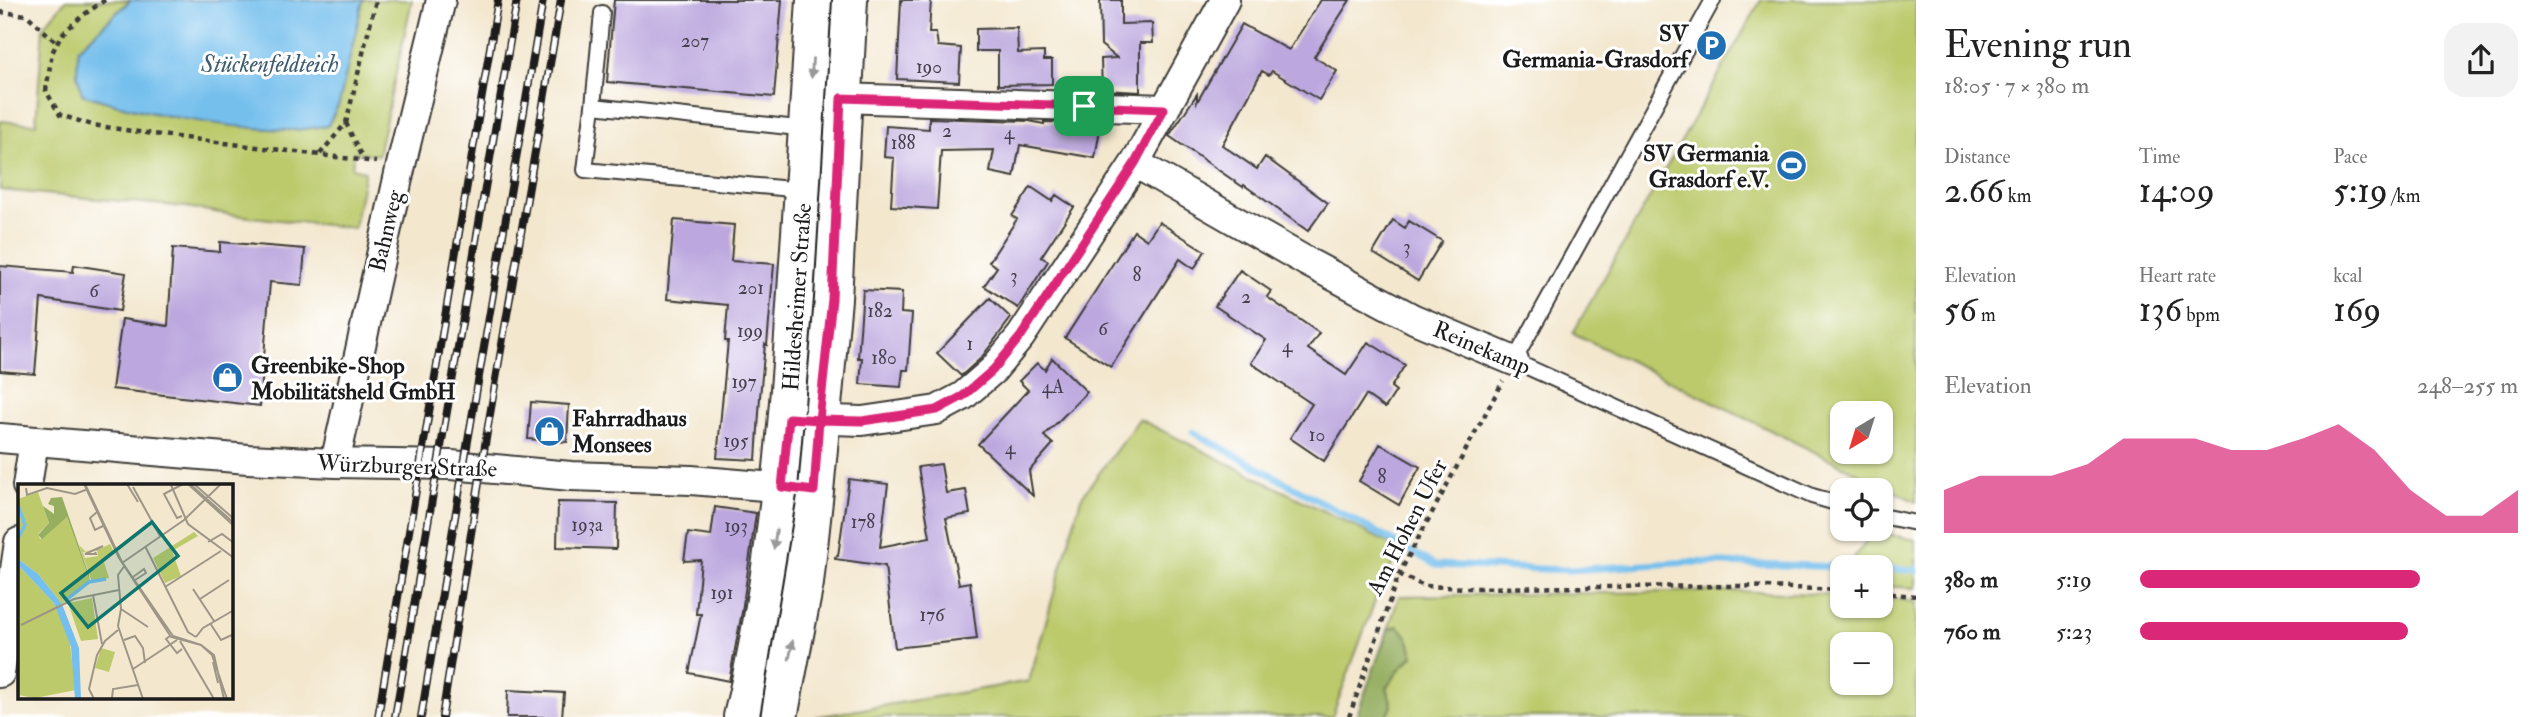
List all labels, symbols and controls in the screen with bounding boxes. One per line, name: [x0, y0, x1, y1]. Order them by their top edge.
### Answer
place label: SV Germania-Grasdorf: [1502, 19, 1692, 74]
text: Evening run: [1944, 21, 2132, 69]
button: share: [2444, 23, 2518, 97]
house number: 207: [681, 29, 709, 53]
parking icon: SV Germania-Grasdorf: [1694, 29, 1728, 63]
water label: Stückenfeldteich: [200, 49, 339, 80]
house number: 190: [916, 55, 942, 79]
one-way arrow: [806, 57, 817, 79]
text: 18:05 · 7 × 380 m: [1944, 71, 2089, 100]
pin: [1054, 76, 1114, 136]
icon: arrive: [1065, 87, 1103, 125]
house number: 2: [942, 119, 952, 143]
house number: 4: [1004, 121, 1015, 145]
house number: 188: [891, 131, 915, 155]
place label: SV Germania Grasdorf e.V.: [1643, 139, 1771, 194]
text: Distance: [1944, 145, 2010, 169]
text: Time: [2139, 145, 2180, 169]
text: Pace: [2333, 145, 2367, 169]
sports icon: SV Germania Grasdorf e.V.: [1775, 149, 1809, 183]
text: 2.66: [1944, 169, 2004, 213]
text: 14:09: [2139, 169, 2215, 213]
text: 5:19: [2333, 169, 2388, 213]
text: km: [2004, 184, 2032, 208]
text: /km: [2388, 184, 2420, 208]
street label: Bahnweg: [363, 187, 410, 275]
street label: Hildesheimer Straße: [776, 202, 818, 392]
house number: 3: [1403, 235, 1411, 259]
house number: 8: [1133, 263, 1142, 287]
house number: 3: [1010, 264, 1018, 288]
text: Elevation: [1944, 264, 2016, 288]
text: Heart rate: [2139, 264, 2216, 288]
text: kcal: [2333, 264, 2362, 288]
house number: 201: [738, 276, 764, 300]
house number: 6: [89, 279, 100, 303]
house number: 2: [1241, 285, 1251, 309]
text: 56: [1944, 288, 1977, 332]
text: 136: [2139, 288, 2182, 332]
text: 169: [2333, 288, 2381, 332]
house number: 182: [867, 299, 893, 323]
text: m: [1977, 303, 1996, 327]
text: bpm: [2182, 303, 2220, 327]
street label: Reinekamp: [1428, 314, 1535, 382]
house number: 6: [1098, 317, 1109, 341]
house number: 199: [737, 319, 763, 343]
house number: 1: [967, 332, 973, 356]
house number: 4: [1282, 334, 1293, 358]
house number: 180: [871, 346, 897, 370]
place label: Greenbike-Shop Mobilitätsheld GmbH: [250, 351, 456, 406]
shop icon: Greenbike-Shop Mobilitätsheld GmbH: [211, 361, 245, 395]
house number: 197: [731, 370, 757, 394]
text: Elevation: [1944, 371, 2032, 400]
text: 248–255 m: [2417, 371, 2518, 400]
house number: 4A: [1042, 375, 1064, 399]
north arrow: [1830, 401, 1894, 464]
map controls: [1830, 401, 1893, 695]
place label: Fahrradhaus Monsees: [571, 404, 687, 459]
shop icon: Fahrradhaus Monsees: [532, 414, 566, 448]
house number: 10: [1309, 423, 1325, 447]
house number: 195: [724, 429, 749, 453]
house number: 4: [1005, 436, 1016, 460]
street label: Würzburger Straße: [315, 448, 498, 484]
street label: Am Hohen Ufer: [1360, 453, 1454, 601]
house number: 8: [1378, 465, 1387, 489]
button: locate: [1830, 478, 1893, 541]
inset map: [18, 484, 233, 700]
house number: 178: [851, 510, 875, 534]
house number: 193a: [571, 513, 603, 537]
house number: 193: [724, 514, 748, 538]
one-way arrow: [769, 528, 780, 550]
button: +: [1830, 555, 1893, 618]
text: 380 m: [1944, 565, 1998, 594]
text: 5:19: [2056, 565, 2092, 594]
house number: 191: [710, 581, 734, 605]
house number: 176: [919, 603, 946, 627]
text: 760 m: [1944, 617, 2001, 646]
text: 5:23: [2056, 617, 2092, 646]
button: −: [1830, 632, 1893, 695]
one-way arrow: [786, 639, 797, 661]

